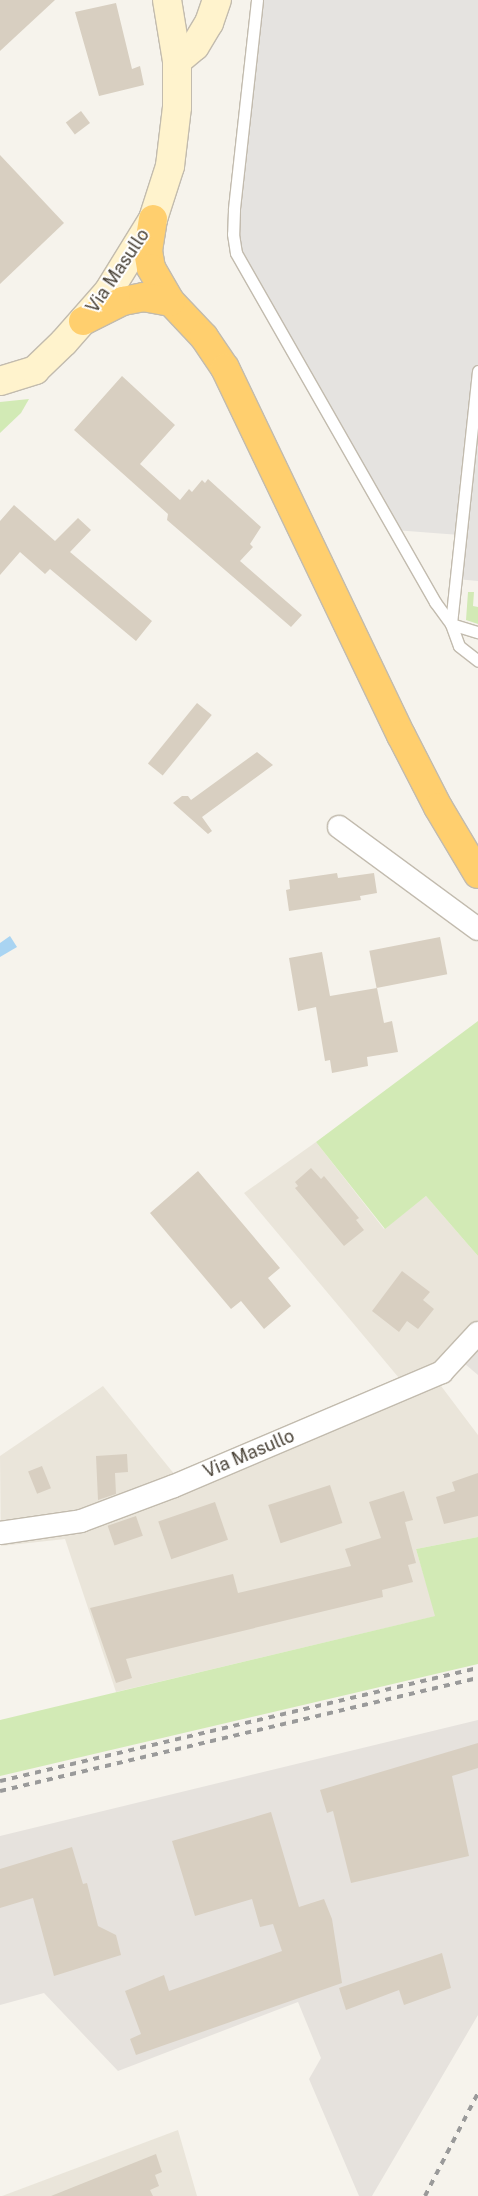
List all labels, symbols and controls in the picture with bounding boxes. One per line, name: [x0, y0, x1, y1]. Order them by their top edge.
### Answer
street label: Via Masullo: [82, 225, 154, 317]
street label: Via Masullo: [200, 1425, 298, 1483]

